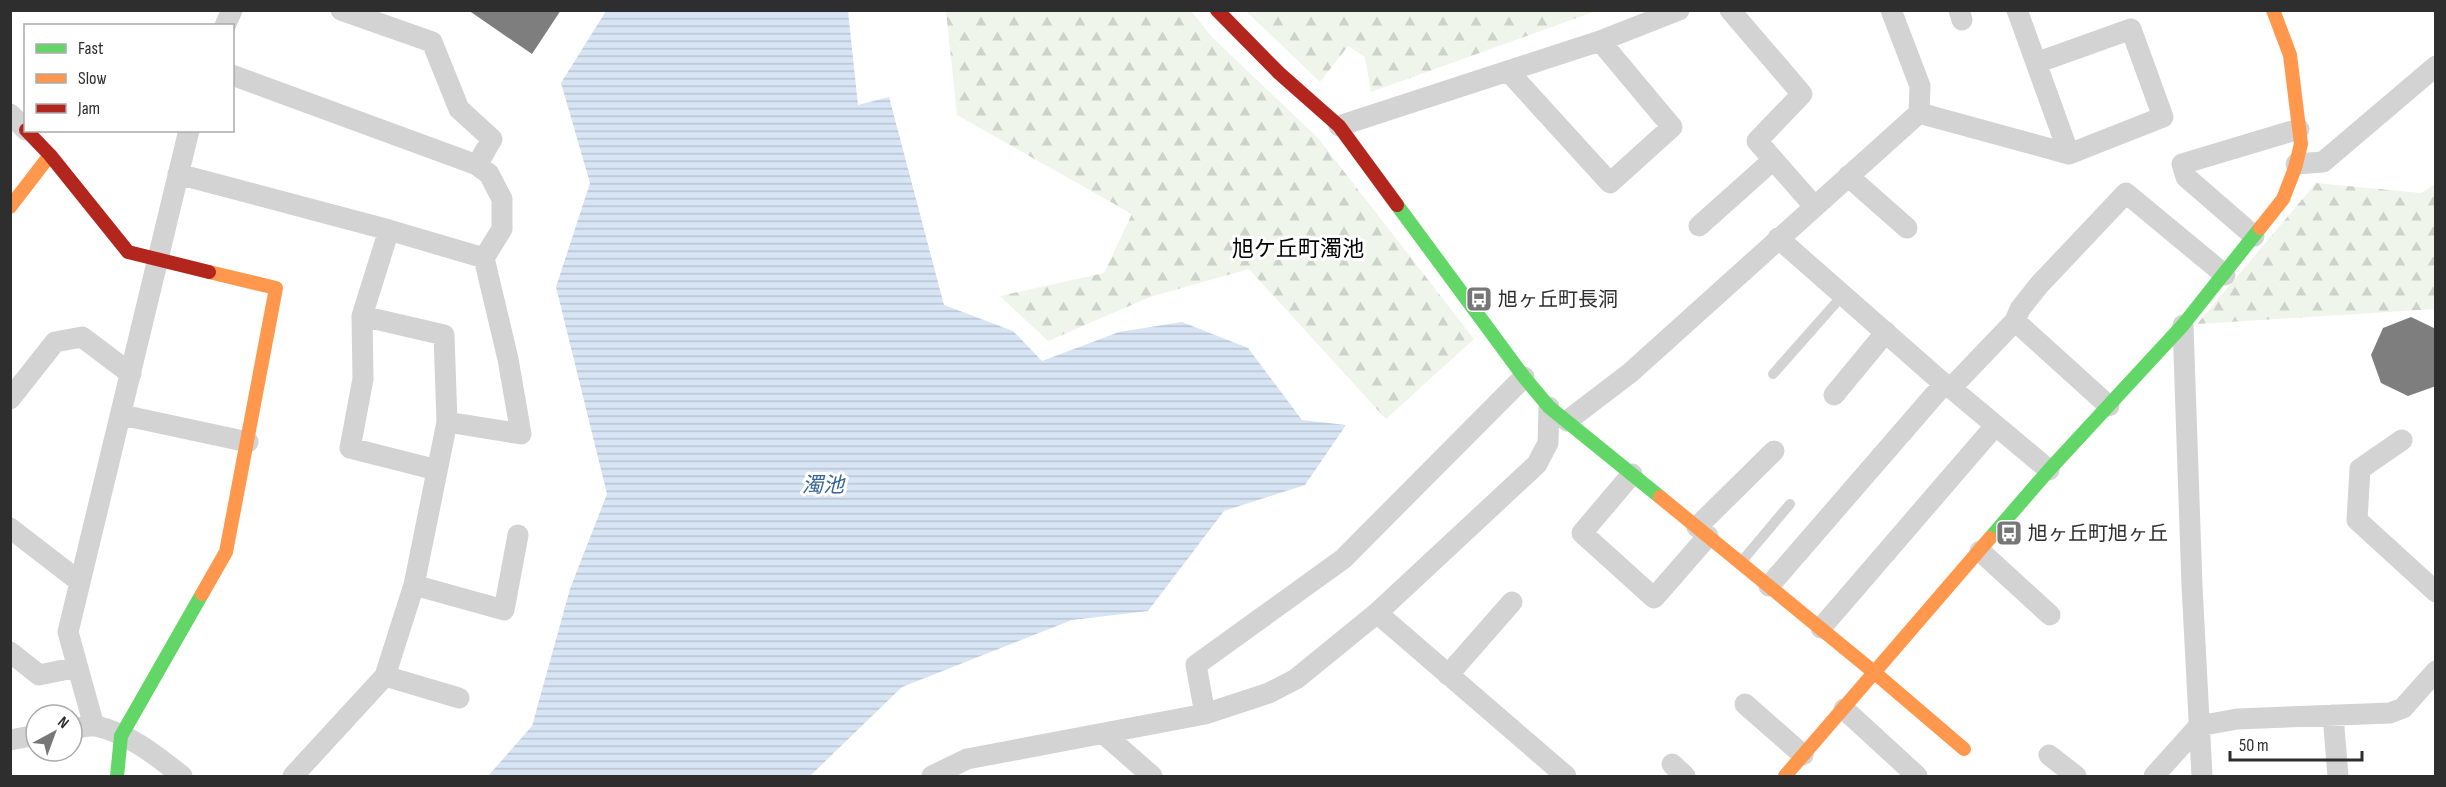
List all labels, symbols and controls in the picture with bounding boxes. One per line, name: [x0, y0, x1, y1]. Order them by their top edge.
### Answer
legend: [24, 24, 234, 132]
text: Fast: [78, 38, 104, 59]
text: Slow: [78, 68, 107, 89]
text: Jam: [77, 98, 100, 119]
district label: 旭ケ丘町濁池: [1232, 236, 1364, 263]
bus stop icon: 旭ヶ丘町長洞: [1464, 284, 1494, 314]
place label: 旭ヶ丘町長洞: [1498, 288, 1618, 312]
water label: 濁池: [802, 473, 846, 498]
bus stop icon: 旭ヶ丘町旭ヶ丘: [1994, 518, 2024, 548]
place label: 旭ヶ丘町旭ヶ丘: [2028, 522, 2168, 546]
north arrow: [24, 703, 84, 763]
text: N: [53, 713, 72, 733]
scale bar: [2230, 724, 2362, 762]
text: 50 m: [2239, 735, 2269, 756]

